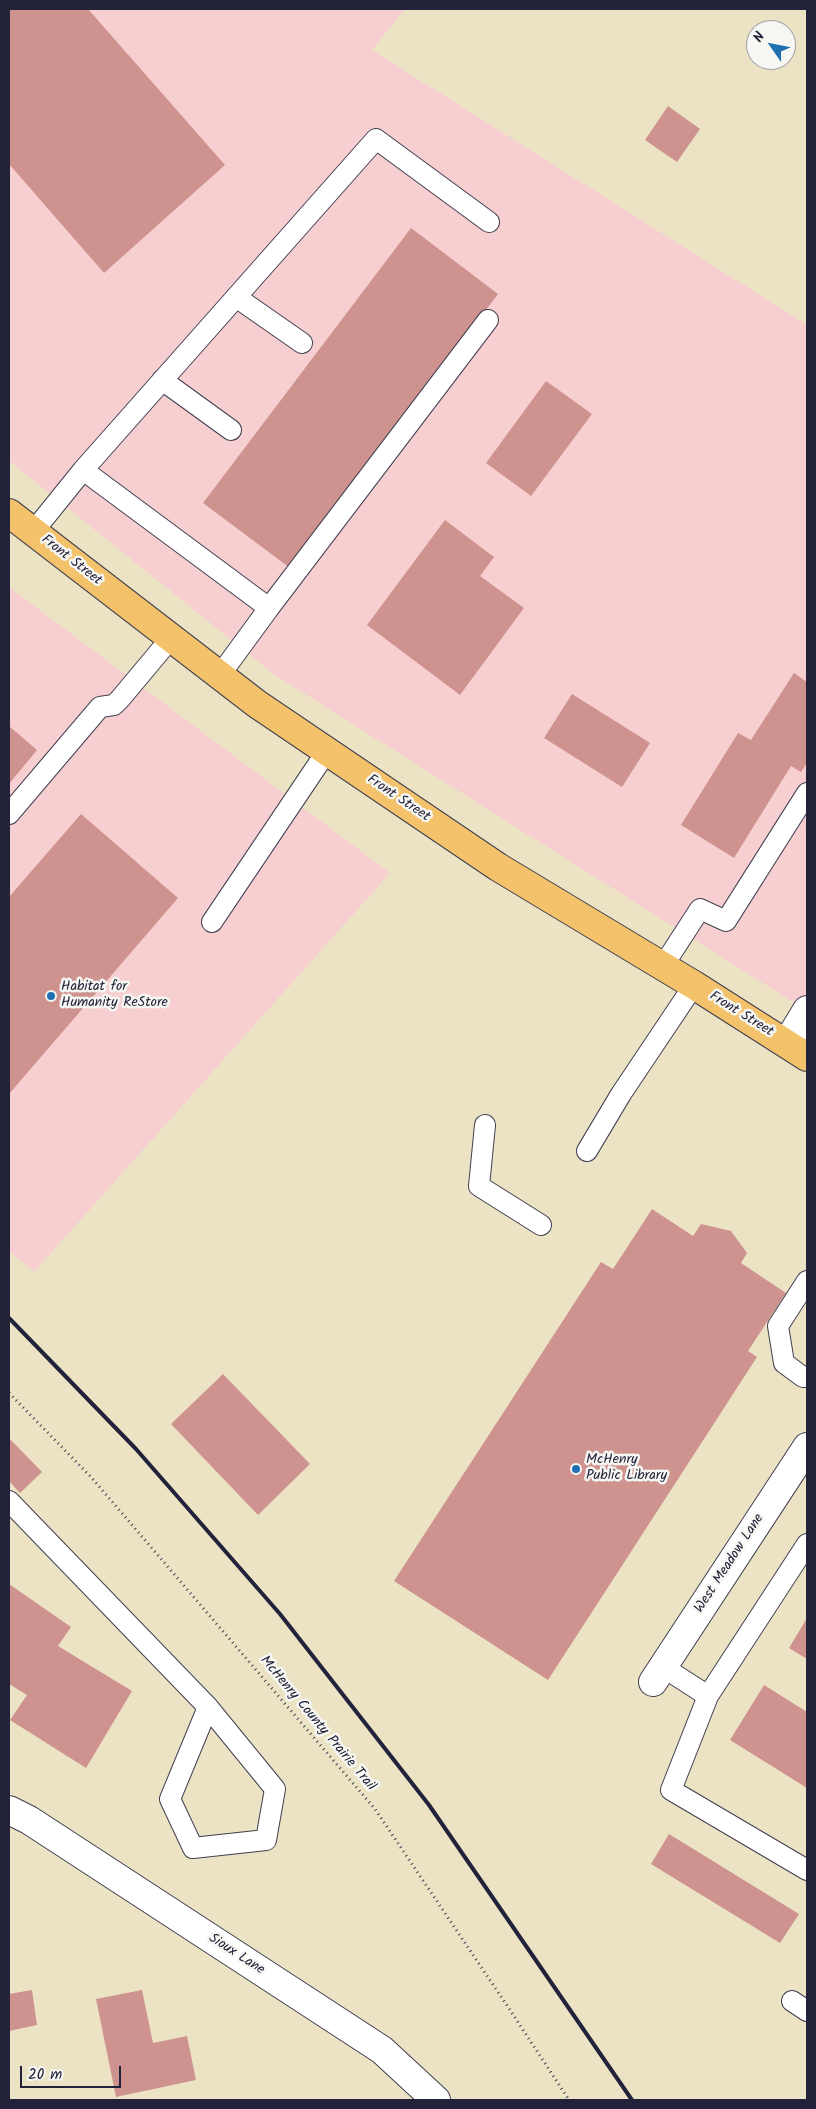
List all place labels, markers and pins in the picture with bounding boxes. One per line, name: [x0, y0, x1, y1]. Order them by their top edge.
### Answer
place label: Habitat for Humanity ReStore: [61, 980, 168, 1012]
marker: Habitat for Humanity ReStore: [45, 990, 57, 1002]
place label: McHenry Public Library: [586, 1453, 667, 1485]
marker: McHenry Public Library: [570, 1463, 582, 1475]

